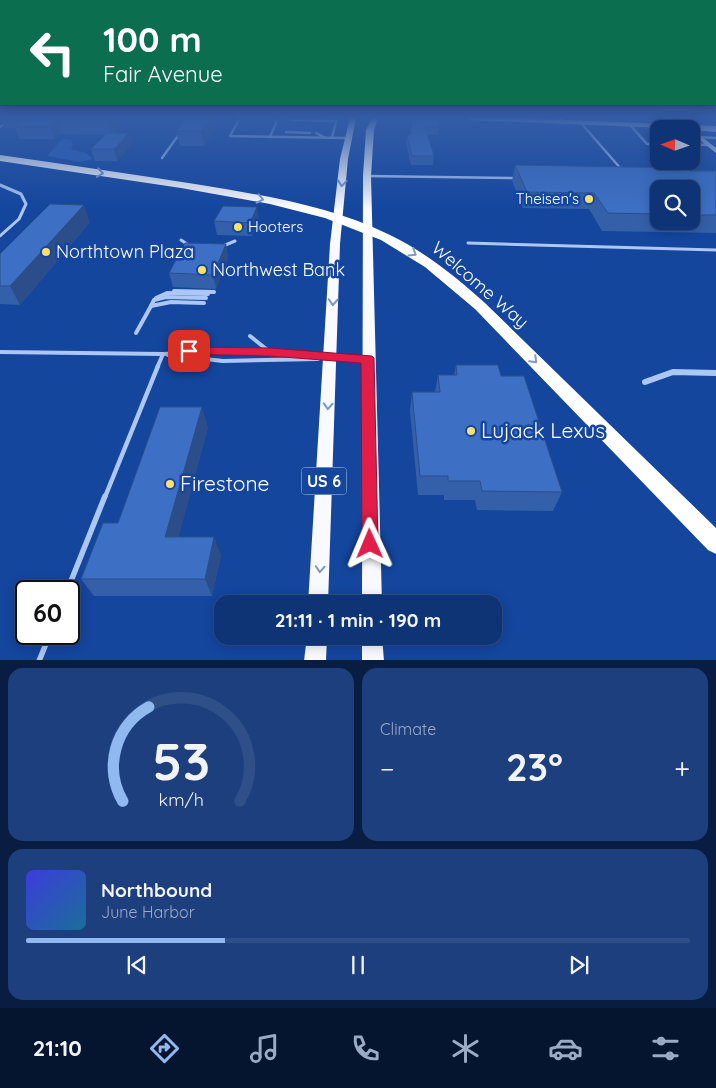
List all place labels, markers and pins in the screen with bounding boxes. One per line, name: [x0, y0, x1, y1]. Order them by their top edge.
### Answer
place label: Theisen's: [516, 189, 579, 208]
marker: Theisen's: [583, 193, 595, 205]
place label: Hooters: [248, 217, 303, 236]
marker: Hooters: [232, 221, 244, 233]
place label: Northtown Plaza: [56, 240, 194, 263]
marker: Northtown Plaza: [40, 246, 52, 258]
place label: Northwest Bank: [212, 258, 345, 281]
marker: Northwest Bank: [196, 264, 208, 276]
pin: [168, 330, 210, 372]
place label: Lujack Lexus: [481, 417, 605, 443]
marker: Lujack Lexus: [465, 425, 477, 437]
place label: Firestone: [180, 470, 269, 496]
marker: Firestone: [164, 478, 176, 490]

